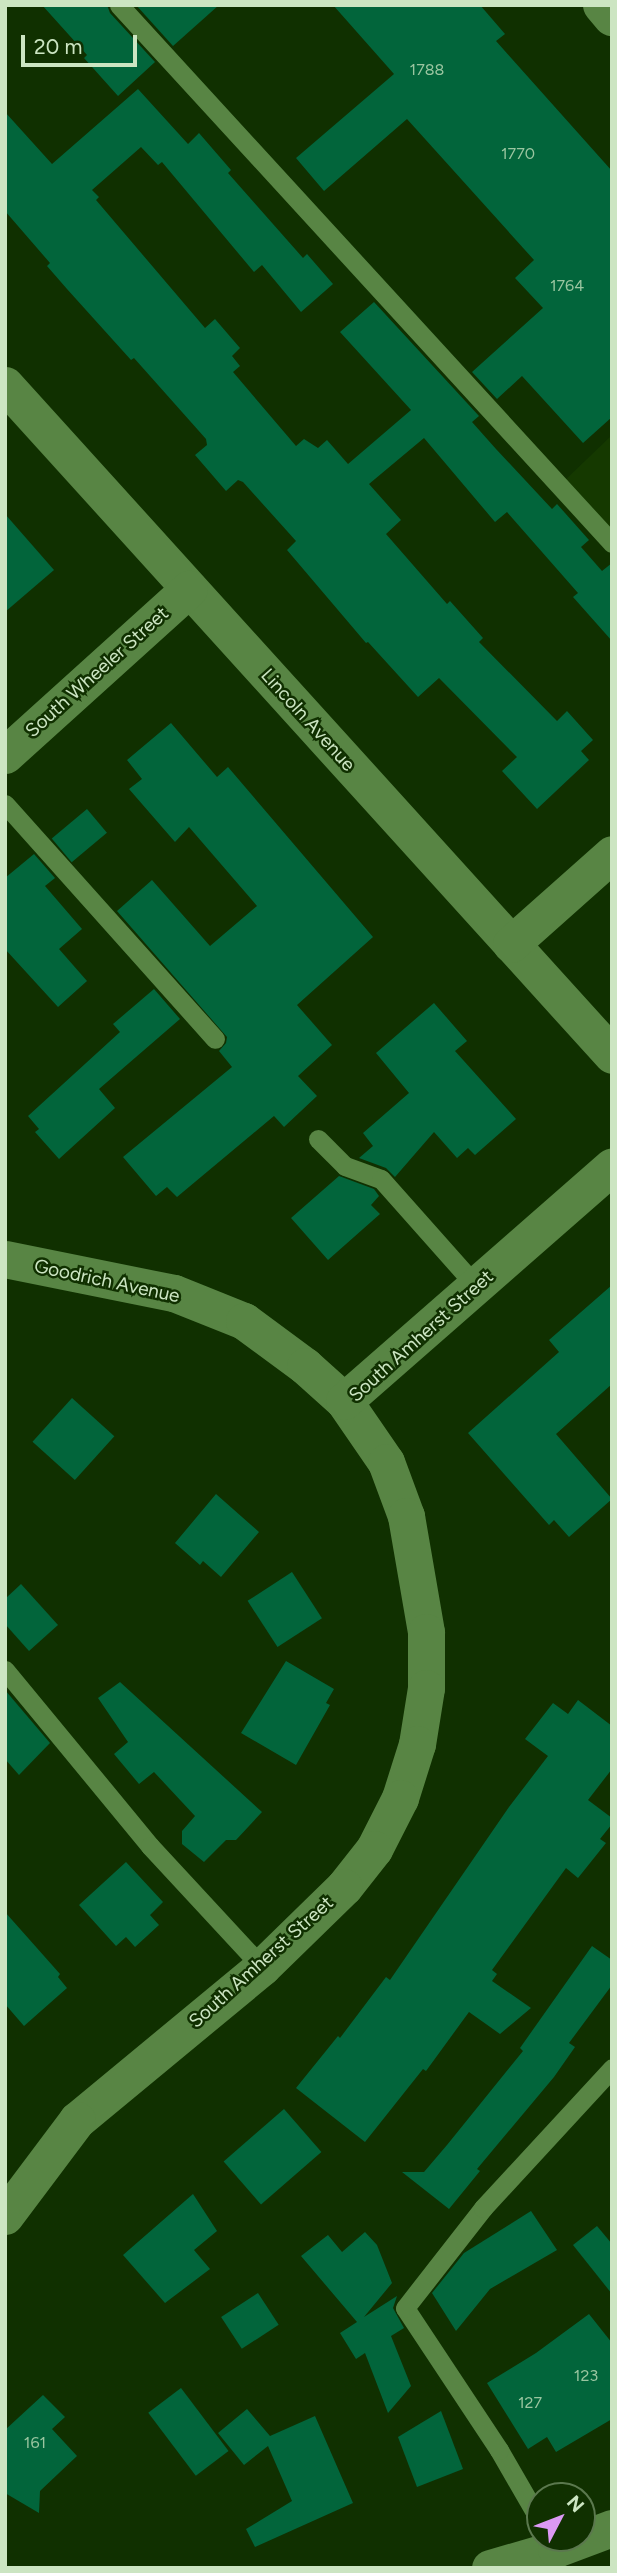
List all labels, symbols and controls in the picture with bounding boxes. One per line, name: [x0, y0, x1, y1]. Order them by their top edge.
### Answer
scale bar: [24, 21, 140, 65]
text: 20 m: [34, 34, 82, 59]
house number: 1788: [410, 60, 444, 80]
house number: 1770: [501, 144, 535, 164]
house number: 1764: [550, 276, 584, 296]
street label: South Wheeler Street: [21, 602, 173, 742]
street label: Lincoln Avenue: [256, 664, 360, 776]
street label: Goodrich Avenue: [32, 1254, 182, 1308]
street label: South Amherst Street: [344, 1265, 498, 1407]
street label: South Amherst Street: [184, 1891, 338, 2033]
house number: 123: [574, 2366, 598, 2386]
house number: 127: [518, 2393, 542, 2413]
house number: 161: [24, 2433, 46, 2453]
north arrow: [526, 2482, 596, 2552]
text: N: [562, 2491, 589, 2517]

